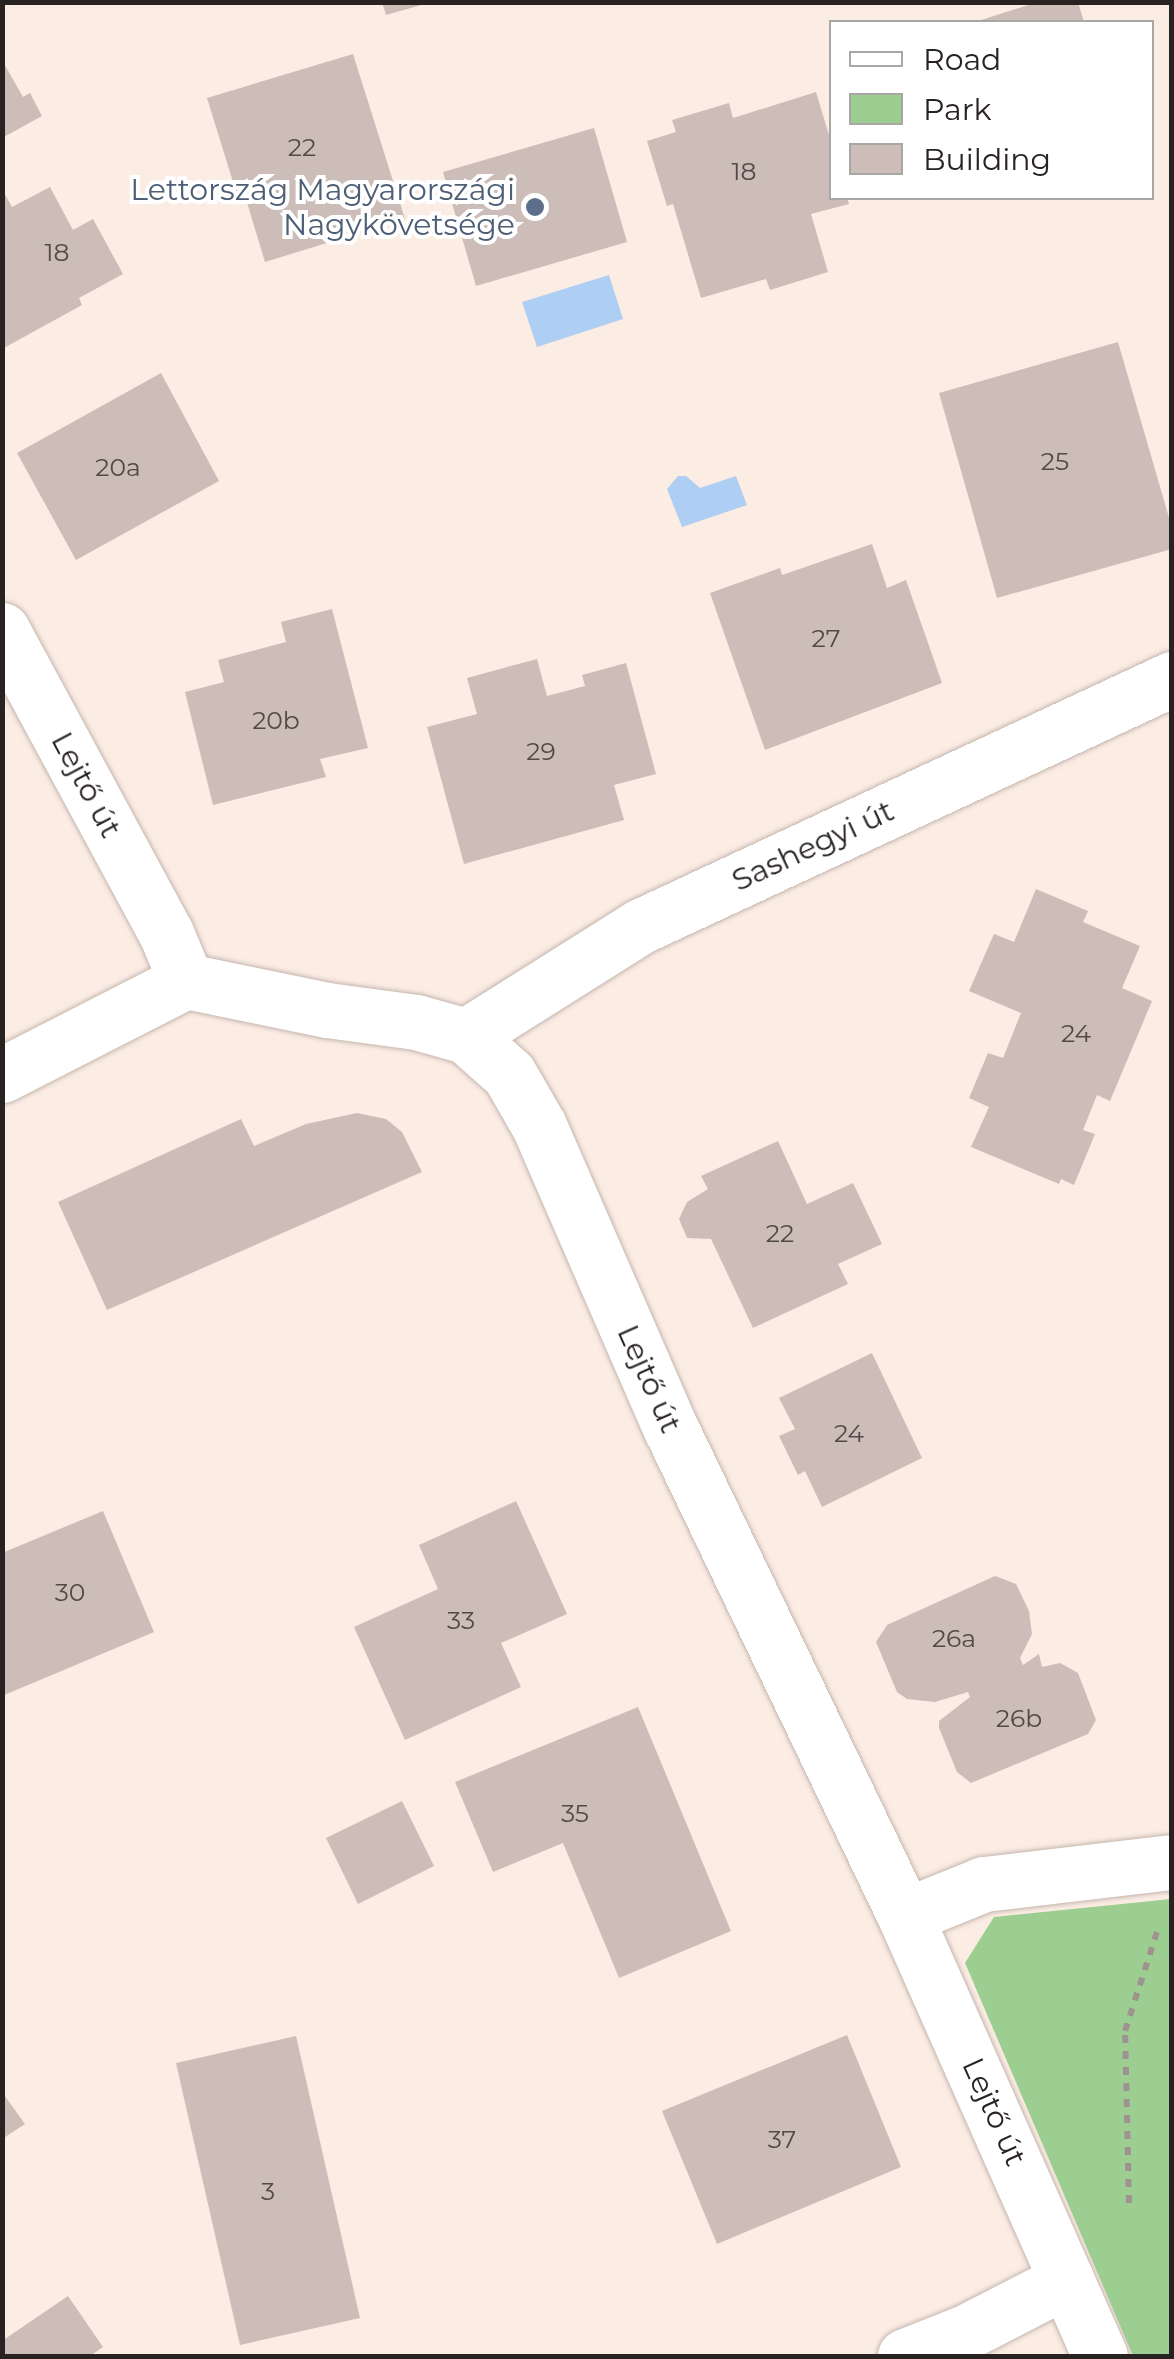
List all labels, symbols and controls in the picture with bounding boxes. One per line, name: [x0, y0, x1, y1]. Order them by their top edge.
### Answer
legend: [829, 20, 1154, 200]
text: Road: [923, 41, 1001, 78]
text: Park: [923, 91, 992, 128]
house number: 22: [288, 132, 316, 162]
text: Building: [923, 141, 1051, 178]
house number: 18: [732, 156, 756, 186]
place label: Lettország Magyarországi Nagykövetsége: [130, 172, 515, 242]
marker: Lettország Magyarországi Nagykövetsége: [524, 196, 546, 218]
house number: 18: [45, 237, 69, 267]
house number: 25: [1041, 446, 1069, 476]
house number: 20a: [95, 452, 141, 482]
house number: 27: [812, 623, 840, 653]
house number: 20b: [252, 705, 300, 735]
street label: Lejtő út: [43, 726, 129, 844]
house number: 29: [526, 736, 556, 766]
street label: Sashegyi út: [726, 793, 900, 899]
house number: 24: [1061, 1018, 1091, 1048]
house number: 22: [766, 1218, 794, 1248]
street label: Lejtő út: [609, 1320, 689, 1438]
house number: 24: [834, 1418, 864, 1448]
house number: 30: [55, 1577, 85, 1607]
house number: 33: [447, 1605, 475, 1635]
house number: 26a: [932, 1623, 976, 1653]
house number: 26b: [996, 1703, 1042, 1733]
house number: 35: [561, 1798, 589, 1828]
street label: Lejtő út: [954, 2053, 1034, 2171]
house number: 37: [768, 2124, 796, 2154]
house number: 3: [261, 2176, 275, 2206]

